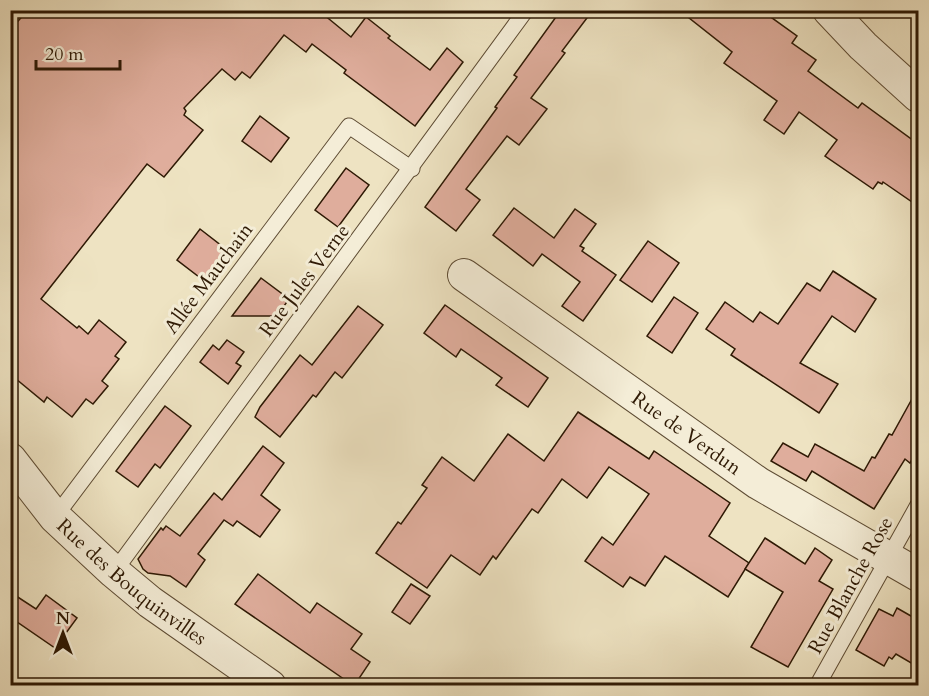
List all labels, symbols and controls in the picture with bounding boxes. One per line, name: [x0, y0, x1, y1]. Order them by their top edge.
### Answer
scale bar: [36, 33, 120, 71]
text: 20 m: [45, 42, 84, 67]
street label: Allée Mauchain: [158, 217, 259, 339]
street label: Rue Jules Verne: [253, 218, 356, 342]
street label: Rue de Verdun: [626, 385, 747, 482]
street label: Rue des Bouquinvilles: [51, 512, 212, 652]
street label: Rue Blanche Rose: [802, 512, 899, 659]
north arrow: [33, 603, 93, 663]
text: N: [56, 608, 70, 630]

